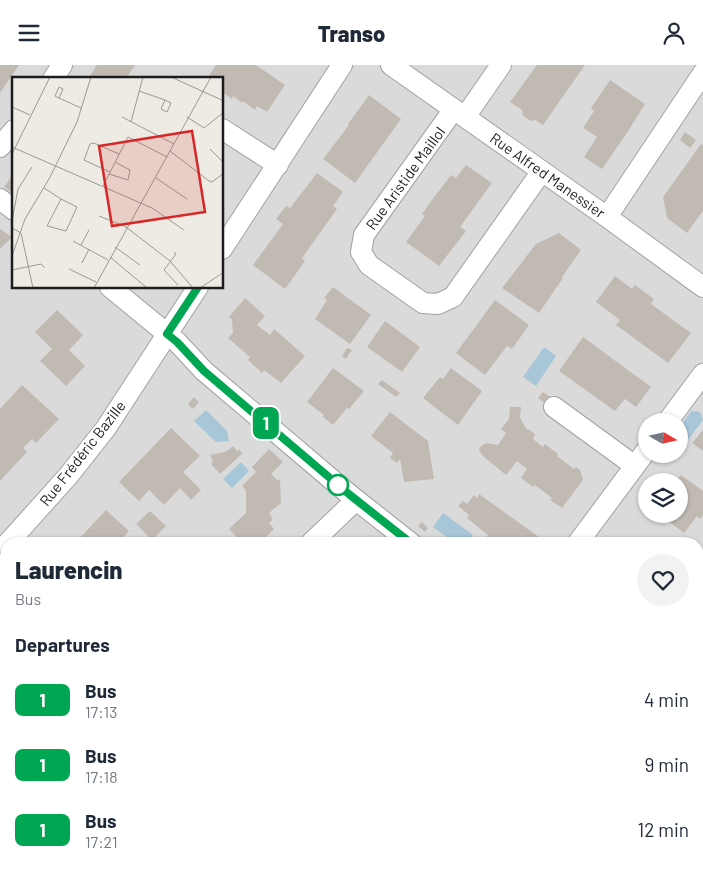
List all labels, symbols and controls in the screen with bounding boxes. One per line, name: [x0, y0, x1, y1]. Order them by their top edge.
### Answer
icon: menu: [15, 19, 43, 47]
icon: person: [660, 19, 688, 47]
text: Transo: [318, 20, 385, 46]
inset map: [12, 77, 224, 289]
street label: Rue Aristide Maillol: [362, 123, 448, 233]
street label: Rue Alfred Manessier: [487, 129, 609, 222]
street label: Rue Frédéric Bazille: [35, 397, 129, 509]
line badge: 1: [250, 407, 282, 439]
text: 1: [263, 412, 269, 434]
north arrow: [638, 413, 688, 463]
map controls: [638, 413, 688, 523]
button: layers: [638, 473, 688, 523]
unlabelled marker: [327, 474, 349, 496]
button: heart: [637, 554, 689, 606]
text: Laurencin: [15, 555, 122, 584]
text: Bus: [15, 589, 41, 608]
text: Departures: [15, 633, 110, 656]
text: Bus: [85, 679, 117, 702]
text: 4 min: [644, 688, 689, 711]
text: 1: [39, 689, 46, 711]
text: 17:13: [85, 702, 117, 721]
text: Bus: [85, 744, 117, 767]
text: 9 min: [645, 753, 689, 776]
text: 1: [39, 754, 46, 776]
text: 17:18: [85, 767, 118, 786]
text: Bus: [85, 809, 117, 832]
text: 12 min: [638, 818, 689, 841]
text: 1: [39, 819, 46, 841]
text: 17:21: [85, 832, 118, 851]

